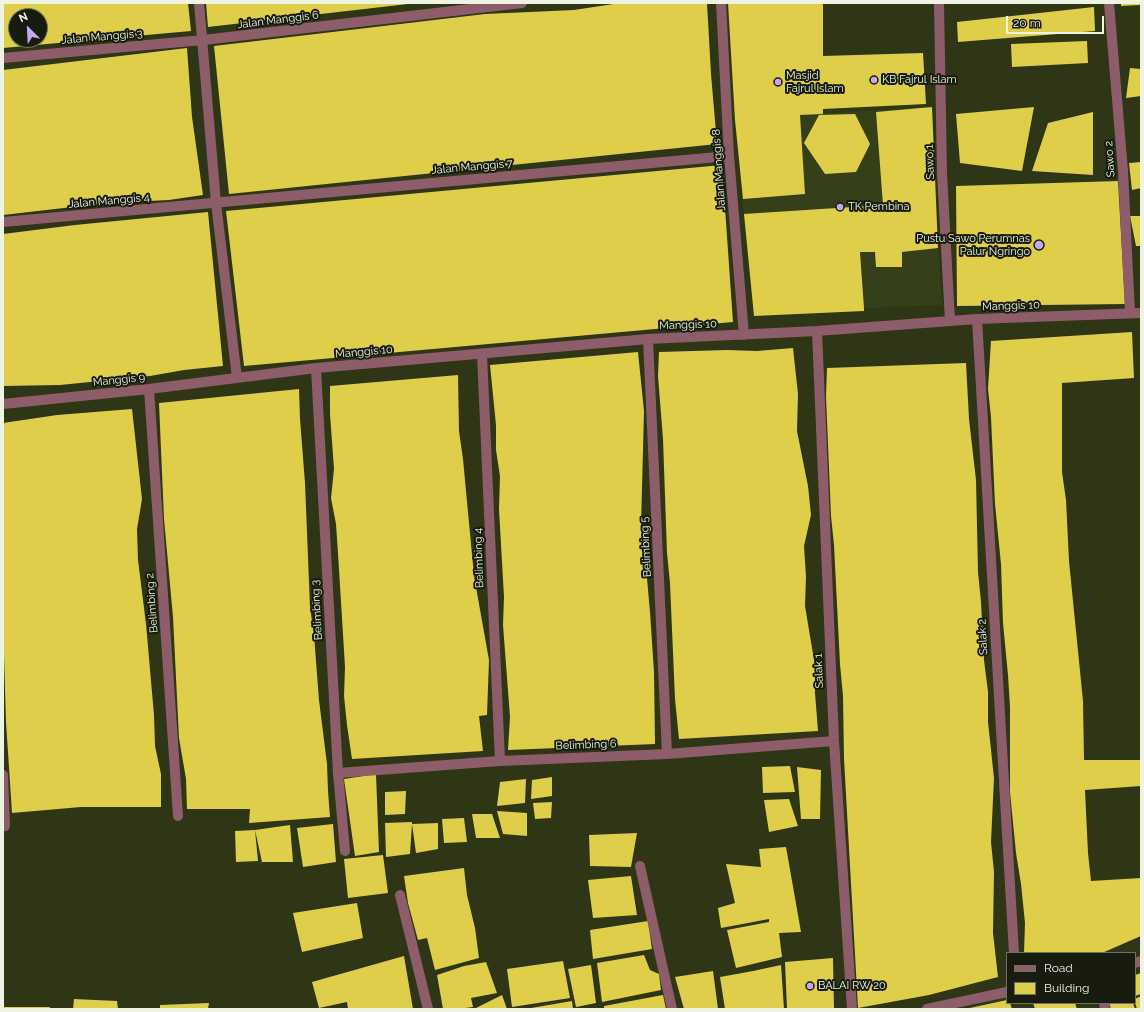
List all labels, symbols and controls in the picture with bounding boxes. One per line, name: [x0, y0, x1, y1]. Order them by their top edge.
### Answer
north arrow: [8, 8, 48, 48]
street label: Jalan Manggis 6: [236, 8, 320, 32]
scale bar: [1008, 8, 1106, 34]
text: N: [17, 10, 30, 25]
text: 20 m: [1013, 16, 1041, 30]
street label: Jalan Manggis 3: [61, 27, 143, 47]
place label: Masjid Fajrul Islam: [786, 69, 844, 95]
place label: KB Fajrul Islam: [882, 73, 957, 87]
marker: KB Fajrul Islam: [869, 75, 879, 85]
marker: Masjid Fajrul Islam: [773, 77, 783, 87]
street label: Jalan Manggis 8: [710, 129, 728, 211]
street label: Sawo 2: [1102, 140, 1118, 178]
street label: Sawo 1: [923, 144, 937, 180]
street label: Jalan Manggis 7: [431, 157, 513, 177]
street label: Jalan Manggis 4: [68, 191, 150, 211]
place label: TK Pembina: [848, 200, 909, 214]
marker: TK Pembina: [835, 202, 845, 212]
place label: Pustu Sawo Perumnas Palur Ngringo: [916, 232, 1030, 258]
marker: Pustu Sawo Perumnas Palur Ngringo: [1033, 239, 1045, 251]
street label: Manggis 10: [982, 298, 1040, 314]
street label: Manggis 10: [659, 317, 717, 333]
street label: Manggis 10: [335, 343, 393, 361]
street label: Manggis 9: [92, 371, 146, 389]
street label: Belimbing 5: [638, 516, 654, 578]
street label: Belimbing 4: [471, 528, 487, 588]
street label: Belimbing 2: [143, 573, 161, 633]
street label: Belimbing 3: [309, 580, 325, 640]
street label: Salak 2: [975, 619, 991, 655]
street label: Salak 1: [812, 653, 826, 689]
street label: Belimbing 6: [555, 737, 617, 753]
legend: [1006, 952, 1136, 1004]
text: Road: [1044, 961, 1073, 975]
place label: BALAI RW 20: [818, 979, 886, 993]
marker: BALAI RW 20: [805, 981, 815, 991]
text: Building: [1044, 981, 1090, 995]

